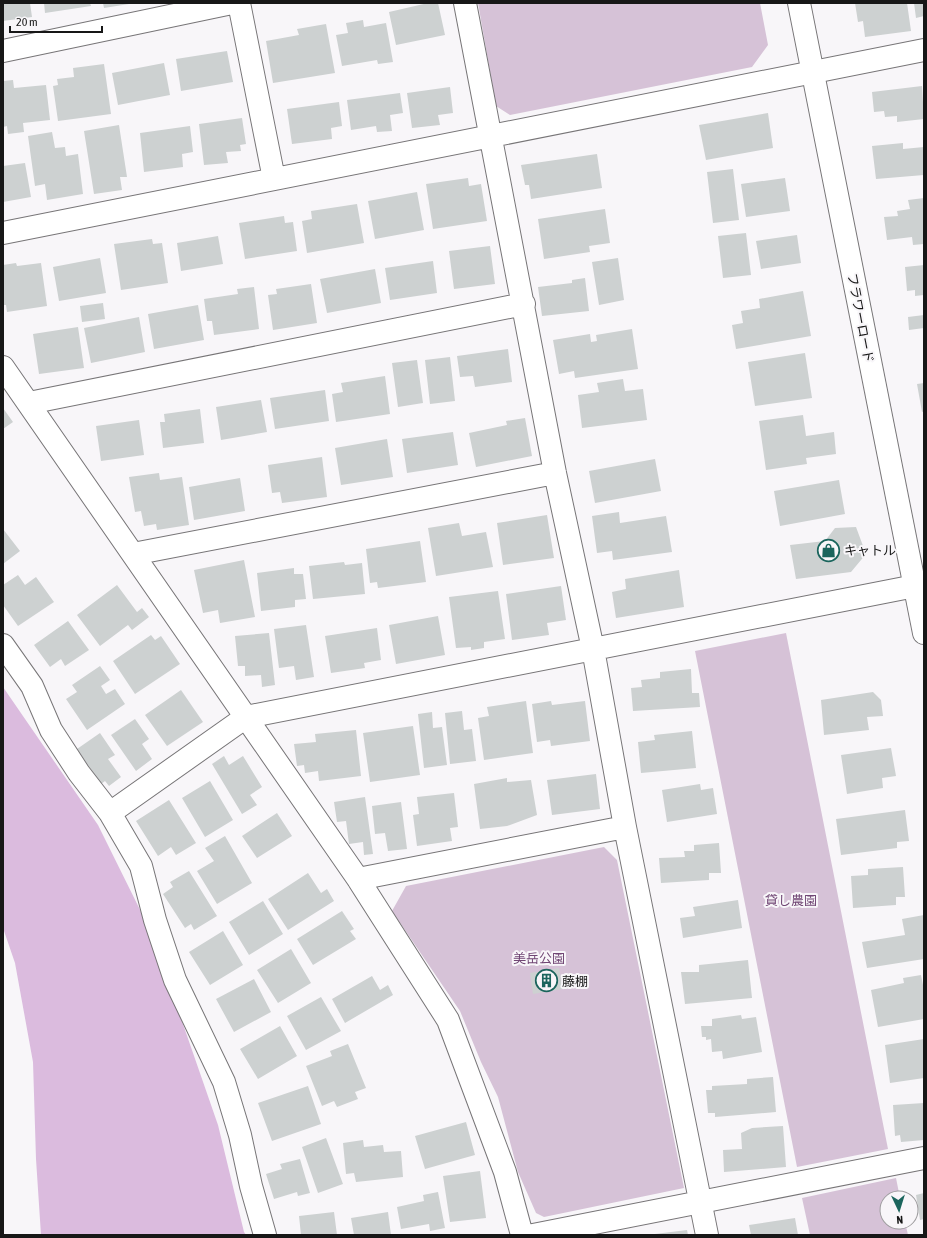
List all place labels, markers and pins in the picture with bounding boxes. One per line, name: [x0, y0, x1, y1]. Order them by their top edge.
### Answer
shop icon: キャトル: [815, 537, 841, 563]
place label: キャトル: [844, 543, 896, 558]
building icon: 藤棚: [533, 968, 559, 994]
place label: 藤棚: [562, 974, 588, 989]

